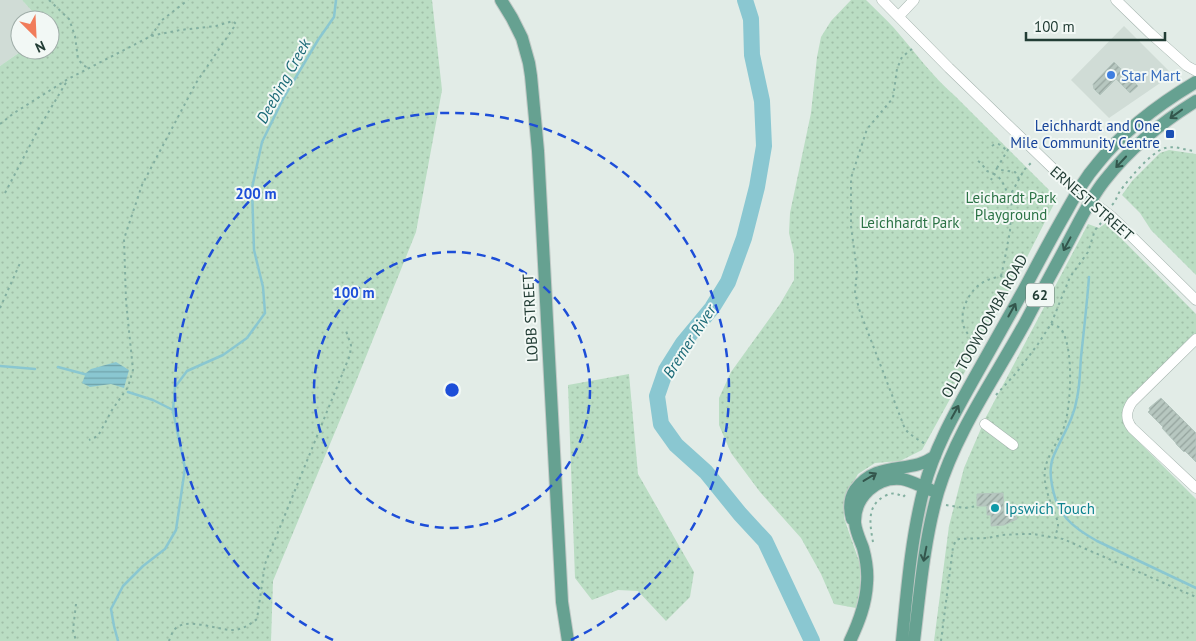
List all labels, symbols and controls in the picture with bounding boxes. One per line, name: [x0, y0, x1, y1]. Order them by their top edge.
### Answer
north arrow: [10, 10, 60, 60]
scale bar: [1026, 10, 1165, 42]
text: 100 m: [1034, 17, 1075, 36]
water label: Deebing Creek: [252, 35, 315, 127]
text: N: [32, 37, 48, 57]
place label: Star Mart: [1121, 66, 1181, 85]
marker: Star Mart: [1105, 69, 1117, 81]
one-way arrow: [1170, 109, 1183, 120]
place label: Leichhardt and One Mile Community Centre: [1010, 116, 1160, 152]
marker: Leichhardt and One Mile Community Centre: [1164, 128, 1176, 140]
one-way arrow: [1115, 156, 1127, 168]
street label: ERNEST STREET: [1046, 162, 1138, 245]
text: 200 m: [235, 184, 277, 203]
park label: Leichardt Park Playground: [966, 188, 1057, 224]
park label: Leichhardt Park: [861, 213, 960, 232]
one-way arrow: [1062, 236, 1071, 251]
street label: OLD TOOWOOMBA ROAD: [937, 251, 1031, 401]
street label: LOBB STREET: [518, 273, 542, 363]
text: 100 m: [333, 283, 375, 302]
road number: 62: [1026, 284, 1054, 306]
water label: Bremer River: [658, 299, 721, 381]
one-way arrow: [1007, 303, 1017, 318]
centre of rings: [443, 381, 461, 399]
one-way arrow: [950, 404, 960, 419]
one-way arrow: [863, 471, 877, 481]
place label: Ipswich Touch: [1005, 499, 1095, 518]
marker: Ipswich Touch: [989, 502, 1001, 514]
one-way arrow: [919, 545, 929, 561]

